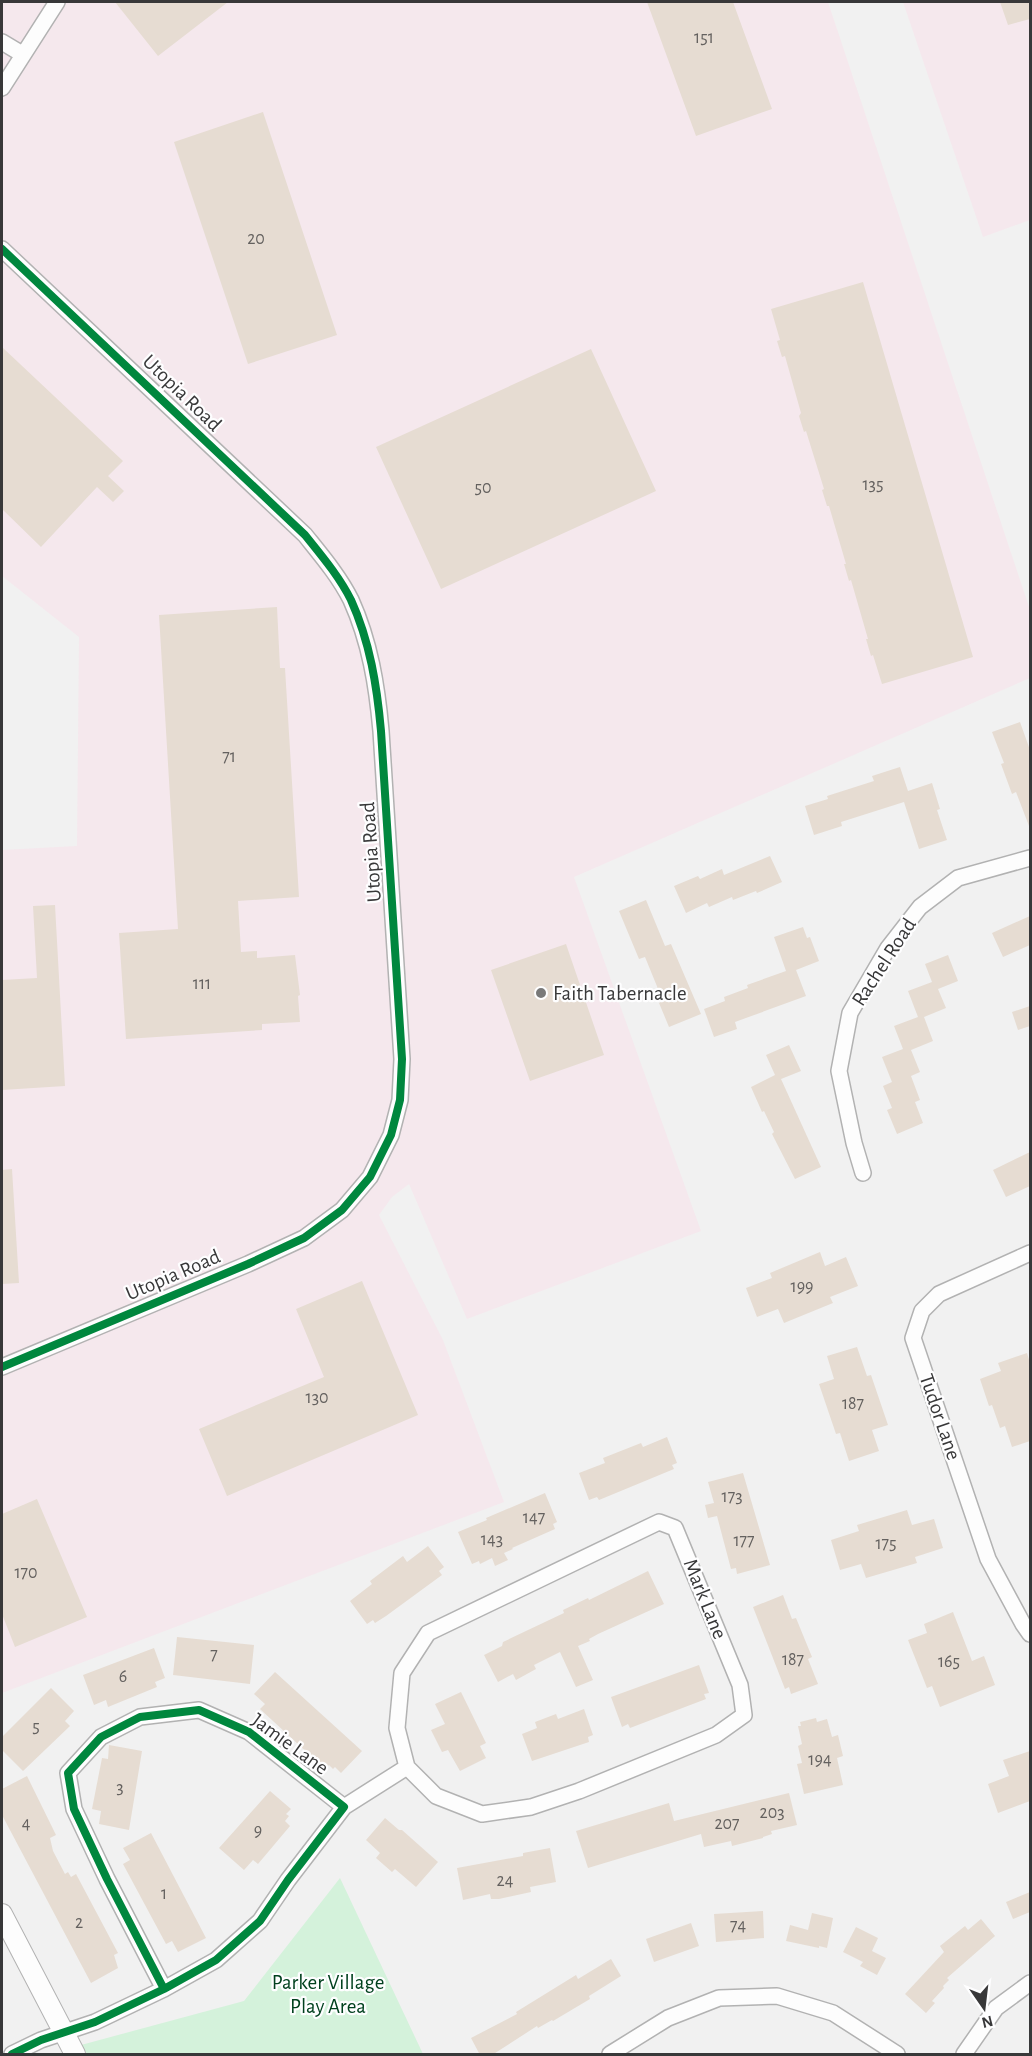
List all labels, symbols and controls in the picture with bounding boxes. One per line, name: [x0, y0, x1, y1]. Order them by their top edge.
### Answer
house number: 151: [694, 29, 714, 47]
house number: 20: [247, 230, 265, 248]
street label: Utopia Road: [139, 351, 226, 436]
house number: 135: [862, 476, 884, 494]
house number: 50: [474, 479, 492, 497]
house number: 71: [222, 748, 236, 766]
street label: Utopia Road: [357, 801, 385, 903]
street label: Rachel Road: [848, 914, 920, 1010]
house number: 111: [193, 975, 211, 993]
place label: Faith Tabernacle: [553, 983, 687, 1004]
marker: Faith Tabernacle: [534, 986, 548, 1000]
street label: Utopia Road: [123, 1246, 223, 1304]
house number: 199: [790, 1278, 814, 1296]
street label: Tudor Lane: [916, 1371, 964, 1463]
house number: 130: [305, 1389, 329, 1407]
house number: 187: [842, 1395, 864, 1413]
house number: 173: [721, 1488, 743, 1506]
house number: 147: [523, 1509, 545, 1527]
house number: 143: [481, 1531, 503, 1549]
house number: 177: [733, 1532, 755, 1550]
house number: 175: [875, 1535, 897, 1553]
street label: Mark Lane: [679, 1556, 731, 1642]
house number: 170: [14, 1564, 38, 1582]
house number: 7: [210, 1646, 218, 1664]
house number: 187: [782, 1651, 804, 1669]
house number: 165: [938, 1653, 960, 1671]
house number: 6: [119, 1668, 127, 1686]
street label: Jamie Lane: [248, 1709, 332, 1779]
house number: 5: [32, 1718, 40, 1736]
house number: 194: [808, 1751, 832, 1769]
house number: 3: [116, 1779, 124, 1797]
house number: 203: [759, 1804, 785, 1822]
house number: 4: [22, 1815, 31, 1833]
house number: 207: [714, 1815, 740, 1833]
house number: 9: [254, 1822, 262, 1840]
house number: 24: [497, 1872, 514, 1890]
house number: 1: [161, 1885, 167, 1903]
house number: 2: [75, 1914, 83, 1932]
house number: 74: [730, 1917, 746, 1935]
park label: Parker Village Play Area: [272, 1972, 384, 2017]
north arrow: [954, 1978, 1014, 2038]
text: N: [980, 2012, 995, 2031]

